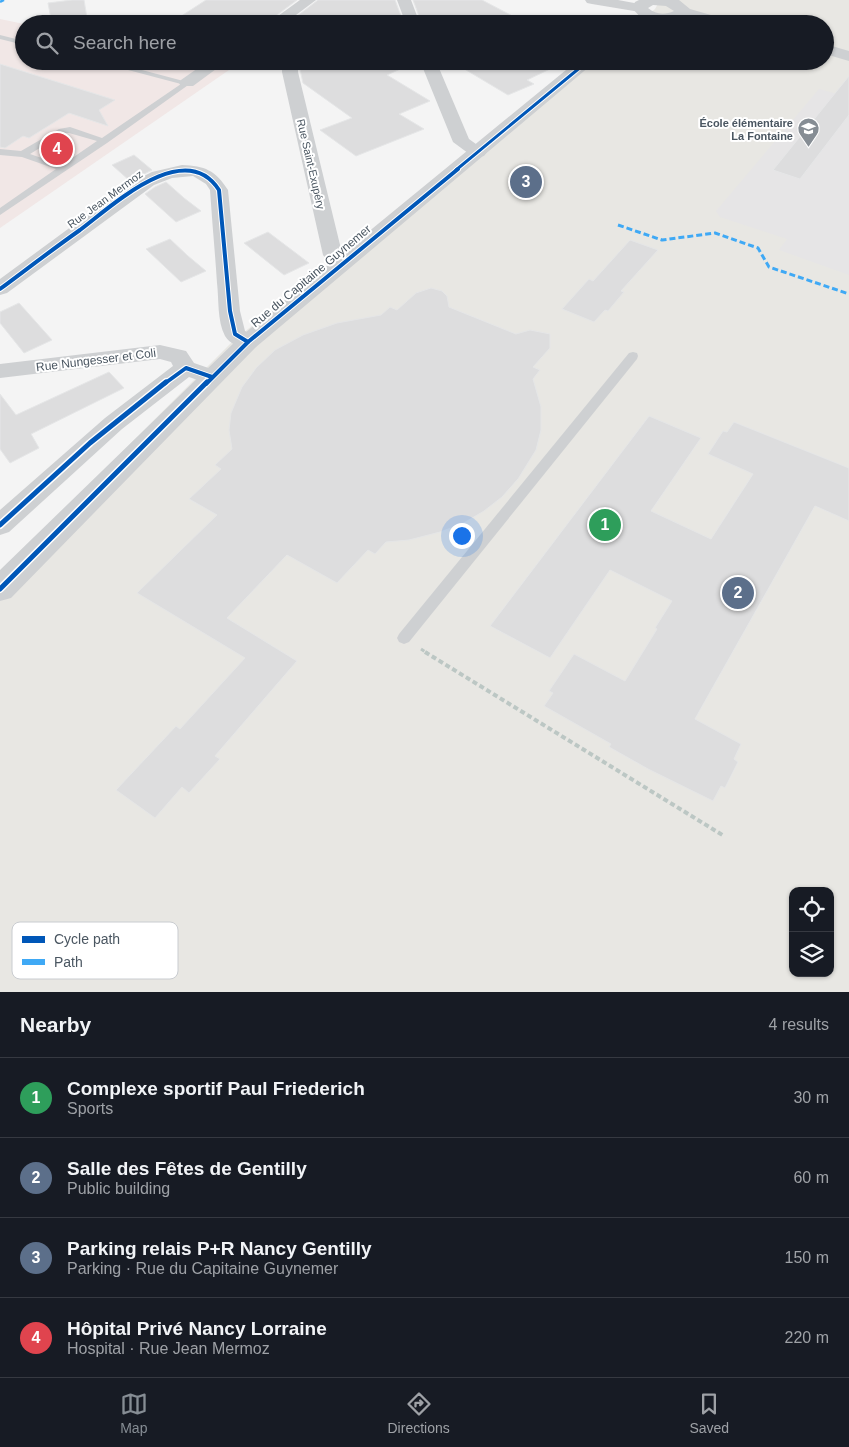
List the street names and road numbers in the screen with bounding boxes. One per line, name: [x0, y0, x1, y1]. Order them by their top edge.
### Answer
street label: Rue Saint-Exupéry: [295, 118, 327, 211]
street label: Rue Jean Mermoz: [65, 168, 145, 230]
street label: Rue du Capitaine Guynemer: [248, 222, 374, 330]
street label: Rue Nungesser et Coli: [35, 346, 157, 374]

